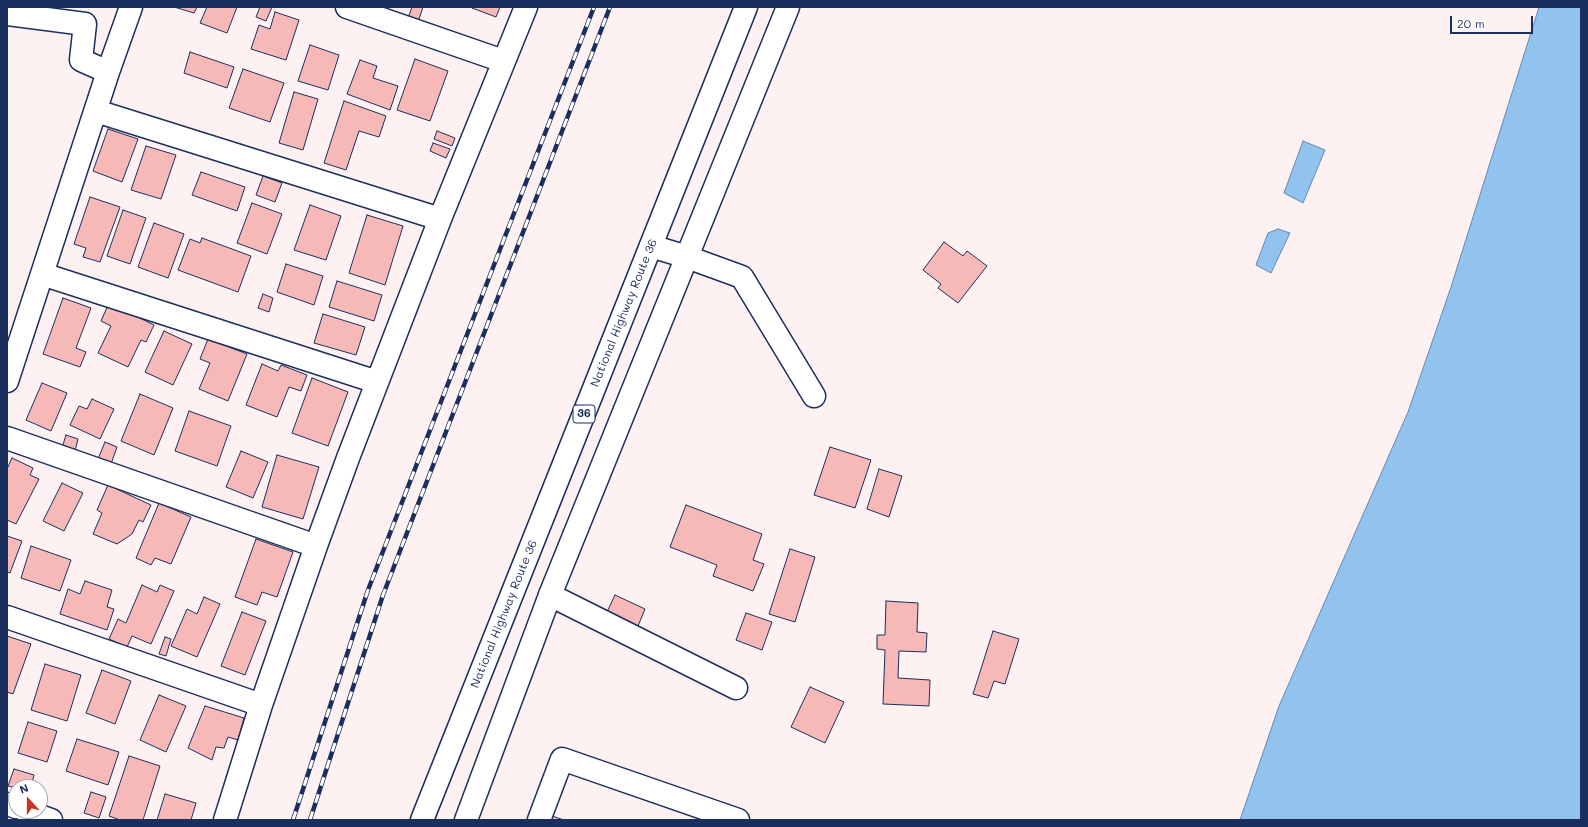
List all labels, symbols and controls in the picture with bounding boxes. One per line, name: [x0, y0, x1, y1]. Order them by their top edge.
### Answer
scale bar: [1452, 8, 1535, 34]
text: 20 m: [1457, 15, 1485, 31]
street label: National Highway Route 36: [588, 237, 660, 389]
road number: 36: [573, 405, 595, 423]
street label: National Highway Route 36: [468, 538, 540, 690]
north arrow: [8, 779, 48, 819]
text: N: [17, 780, 30, 797]

